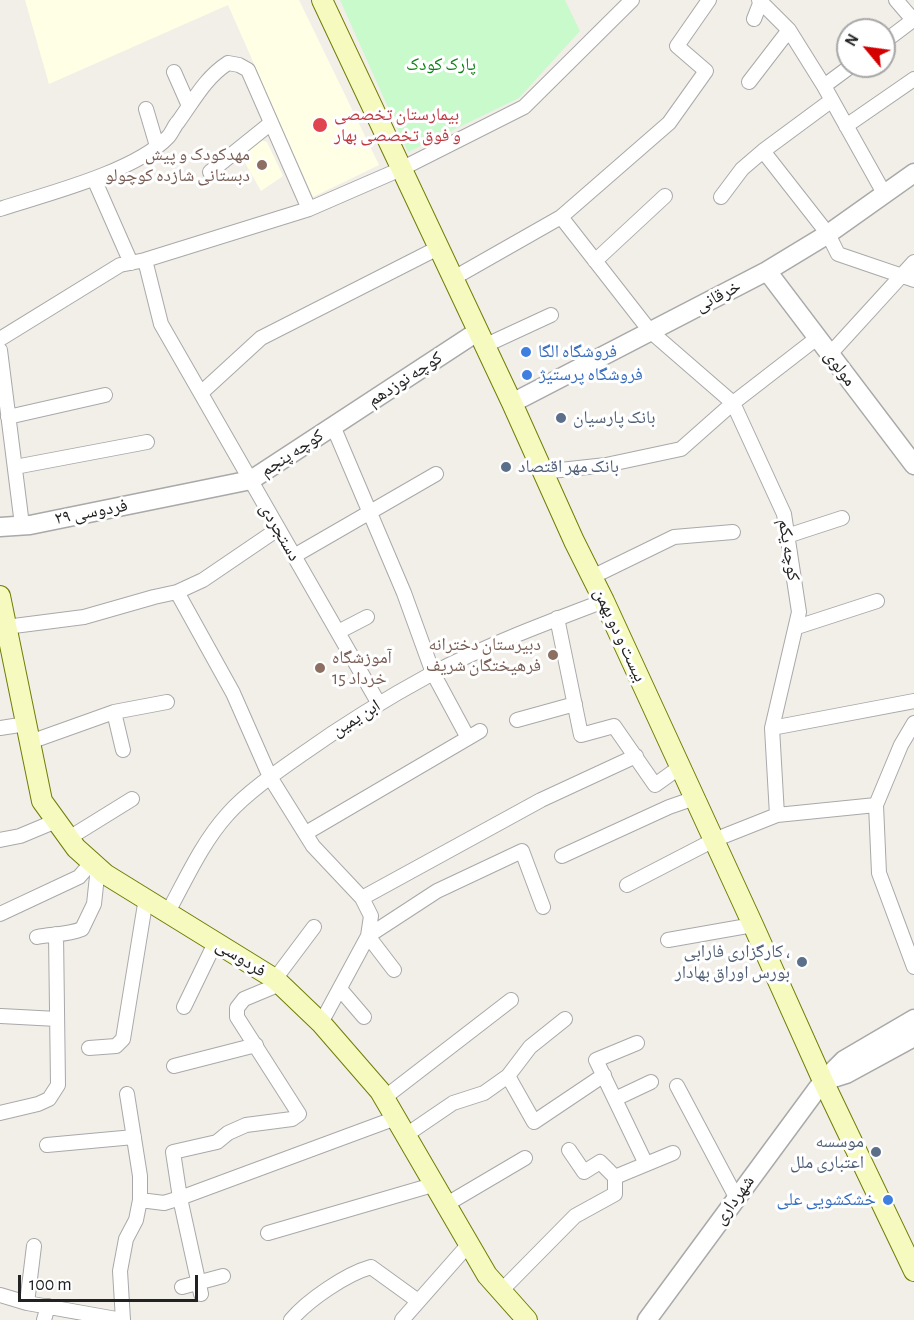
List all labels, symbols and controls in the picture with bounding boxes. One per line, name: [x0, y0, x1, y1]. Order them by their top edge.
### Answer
north arrow: [836, 18, 896, 78]
text: N: [842, 31, 862, 49]
park label: پارک کودک: [406, 54, 476, 76]
place label: بیمارستان تخصصی و فوق تخصصی بهار: [334, 104, 461, 146]
marker: بیمارستان تخصصی و فوق تخصصی بهار: [311, 116, 329, 134]
place label: مهدکودک و پیش دبستانی شازده کوچولو: [105, 144, 250, 186]
marker: مهدکودک و پیش دبستانی شازده کوچولو: [255, 158, 269, 172]
street label: خرقانی: [692, 275, 744, 317]
place label: فروشگاه الگا: [538, 341, 617, 363]
marker: فروشگاه الگا: [519, 345, 533, 359]
street label: مولوی: [819, 346, 861, 390]
street label: کوچه نوزدهم: [364, 347, 446, 411]
place label: فروشگاه پرستيژ: [539, 364, 643, 386]
marker: فروشگاه پرستيژ: [520, 368, 534, 382]
place label: بانک پارسیان: [573, 407, 655, 429]
marker: بانک پارسیان: [554, 411, 568, 425]
street label: کوچه پنجم: [256, 425, 328, 481]
place label: بانک مهر اقتصاد: [518, 456, 619, 478]
marker: بانک مهر اقتصاد: [499, 460, 513, 474]
street label: فردوسی ۲۹: [53, 494, 129, 530]
street label: دستجردی: [255, 499, 305, 565]
street label: کوچه یکم: [773, 518, 805, 582]
street label: بیست و دو بهمن: [589, 585, 651, 685]
place label: دبیرستان دخترانه فرهیختگان شریف: [426, 634, 541, 676]
place label: آموزشگاه 15 خرداد: [332, 647, 392, 690]
marker: دبیرستان دخترانه فرهیختگان شریف: [546, 648, 560, 662]
marker: آموزشگاه 15 خرداد: [313, 661, 327, 675]
street label: ابن یمین: [328, 695, 384, 741]
street label: فردوسی: [212, 934, 270, 982]
place label: کارگزاری فارابی ، بورس اوراق بهادار: [675, 941, 790, 984]
marker: کارگزاری فارابی ، بورس اوراق بهادار: [795, 955, 809, 969]
place label: موسسه اعتباری ملل: [790, 1131, 864, 1174]
marker: موسسه اعتباری ملل: [869, 1145, 883, 1159]
street label: شهرداری: [709, 1171, 759, 1229]
place label: خشکشویی علی: [777, 1189, 876, 1211]
marker: خشکشویی علی: [881, 1193, 895, 1207]
scale bar: [21, 1263, 201, 1301]
text: 100 m: [29, 1276, 72, 1294]

